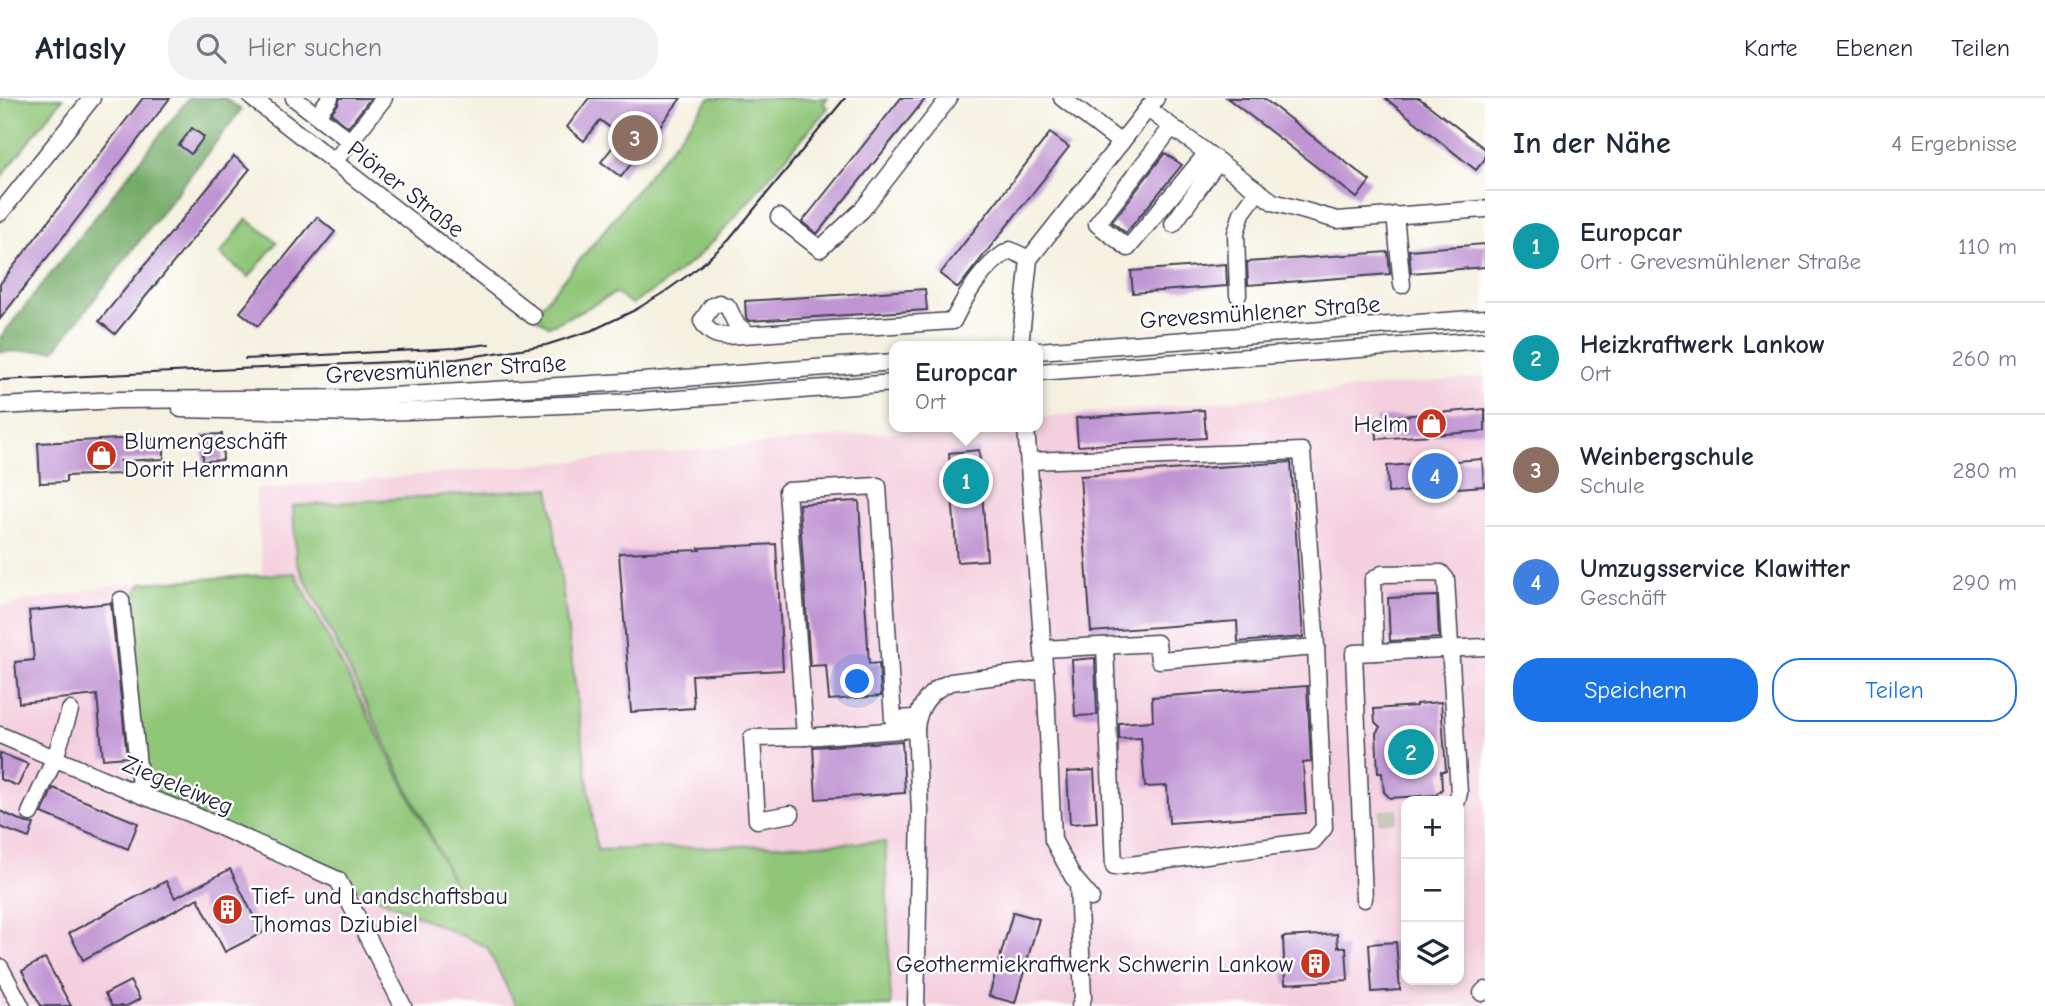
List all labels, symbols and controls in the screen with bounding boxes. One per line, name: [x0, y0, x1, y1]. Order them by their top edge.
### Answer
search box: [168, 17, 658, 80]
text: Atlasly: [35, 29, 126, 67]
icon: search: [192, 29, 230, 67]
text: Hier suchen: [248, 33, 382, 63]
text: Karte: [1744, 34, 1797, 62]
text: Ebenen: [1835, 34, 1913, 62]
text: Teilen: [1951, 34, 2010, 62]
pin: 3: [612, 112, 658, 164]
text: In der Nähe: [1513, 126, 1671, 161]
text: 4 Ergebnisse: [1891, 130, 2017, 157]
street label: Plöner Straße: [342, 135, 470, 243]
text: Europcar: [1580, 218, 1682, 248]
text: 1: [1531, 233, 1541, 260]
text: 110 m: [1958, 233, 2017, 260]
text: Ort · Grevesmühlener Straße: [1580, 248, 1861, 275]
street label: Grevesmühlener Straße: [1139, 290, 1381, 334]
text: Heizkraftwerk Lankow: [1580, 330, 1825, 360]
popup: [889, 341, 1043, 432]
text: 2: [1530, 345, 1542, 372]
text: 260 m: [1952, 345, 2017, 372]
street label: Grevesmühlener Straße: [325, 349, 567, 389]
text: Europcar: [915, 358, 1017, 388]
text: Ort: [1580, 360, 1611, 387]
text: Ort: [915, 388, 946, 415]
shop icon: Helm: [1414, 407, 1448, 441]
place label: Helm: [1354, 410, 1408, 438]
place label: Blumengeschäft Dorit Herrmann: [124, 427, 289, 483]
shop icon: Blumengeschäft Dorit Herrmann: [84, 438, 118, 472]
text: Weinbergschule: [1580, 442, 1754, 472]
pin: 4: [1412, 450, 1458, 502]
pin: 1: [943, 455, 989, 507]
text: 3: [1530, 457, 1542, 484]
text: 280 m: [1952, 457, 2017, 484]
text: Schule: [1580, 472, 1644, 499]
text: Umzugsservice Klawitter: [1580, 554, 1850, 584]
text: 4: [1531, 569, 1541, 596]
text: 290 m: [1952, 569, 2017, 596]
text: Geschäft: [1580, 584, 1666, 611]
button: Speichern: [1513, 658, 1758, 722]
button: Teilen: [1772, 658, 2017, 722]
your location: [840, 664, 874, 698]
pin: 2: [1388, 726, 1434, 778]
street label: Ziegeleiweg: [118, 749, 238, 821]
map controls: [1401, 796, 1464, 985]
button: +: [1401, 796, 1464, 859]
button: −: [1401, 859, 1464, 922]
place label: Tief- und Landschaftsbau Thomas Dziubiel: [251, 882, 508, 938]
building icon: Tief- und Landschaftsbau Thomas Dziubiel: [211, 893, 245, 927]
button: layers: [1401, 922, 1464, 985]
building icon: Geothermiekraftwerk Schwerin Lankow: [1299, 947, 1333, 981]
place label: Geothermiekraftwerk Schwerin Lankow: [896, 950, 1294, 978]

